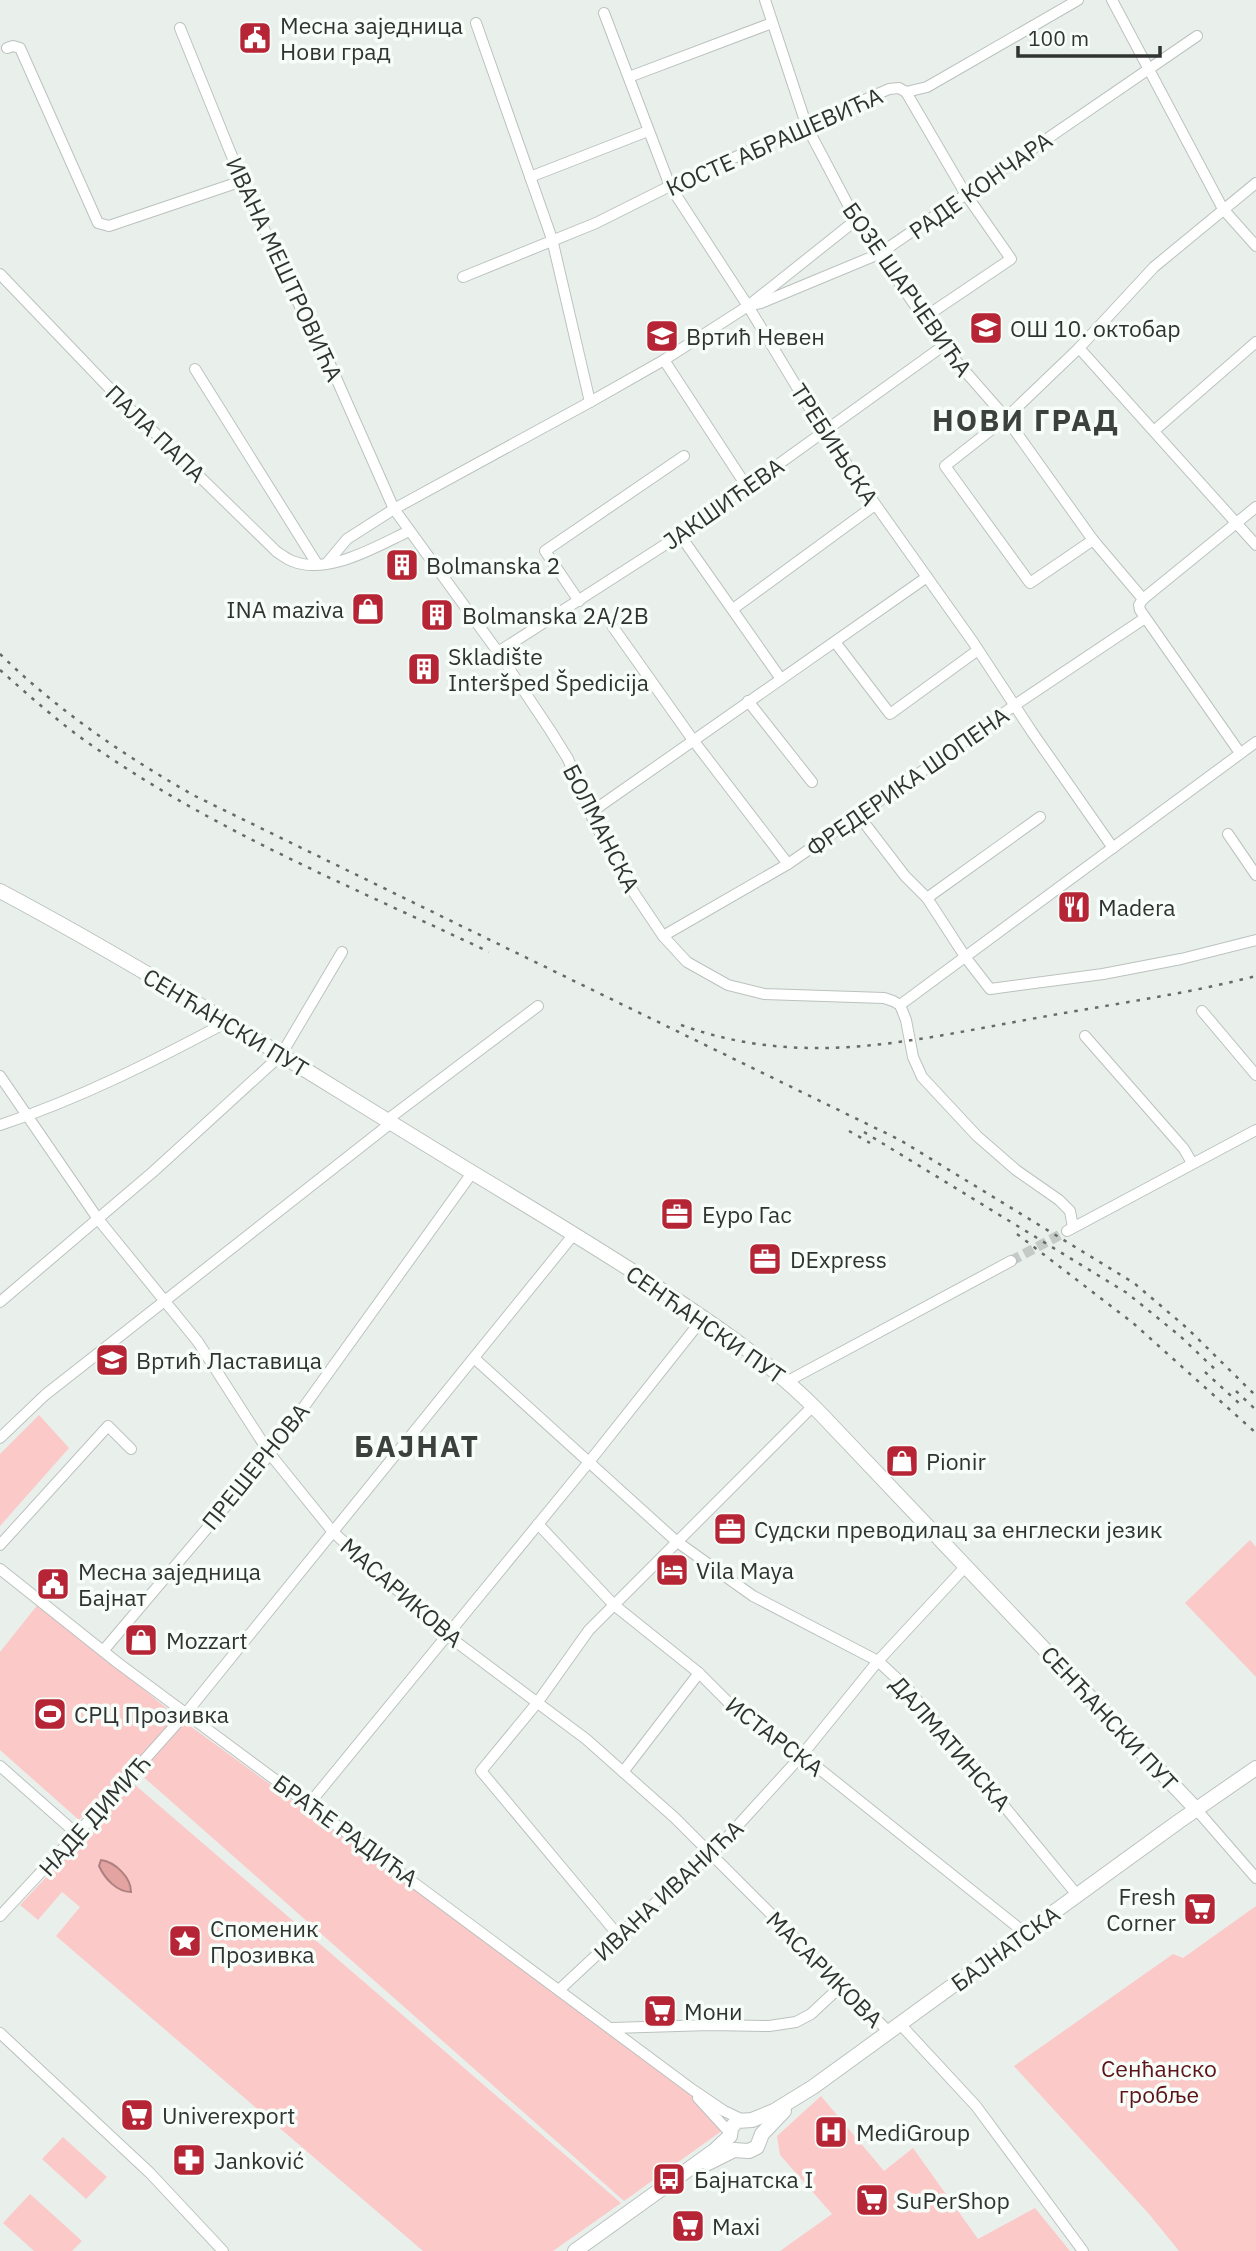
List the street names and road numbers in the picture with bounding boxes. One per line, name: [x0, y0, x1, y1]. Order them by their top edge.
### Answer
street label: КОСТЕ АБРАШЕВИЋА: [661, 80, 887, 202]
street label: РАДЕ КОНЧАРА: [903, 124, 1058, 245]
street label: ИВАНА МЕШТРОВИЋА: [220, 152, 350, 386]
street label: БОЗЕ ШАРЧЕВИЋА: [837, 196, 980, 382]
street label: ТРЕБИЊСКА: [784, 377, 886, 511]
street label: ПАЛА ПАПА: [99, 378, 213, 488]
street label: ЈАКШИЋЕВА: [657, 450, 790, 556]
street label: ФРЕДЕРИКА ШОПЕНА: [800, 699, 1015, 862]
street label: БОЛМАНСКА: [557, 759, 647, 897]
street label: СЕНЋАНСКИ ПУТ: [138, 961, 314, 1083]
street label: СЕНЋАНСКИ ПУТ: [621, 1258, 791, 1390]
street label: ПРЕШЕРНОВА: [195, 1396, 315, 1536]
street label: МАСАРИКОВА: [335, 1531, 470, 1654]
street label: СЕНЋАНСКИ ПУТ: [1035, 1639, 1185, 1797]
street label: ДАЛМАТИНСКА: [884, 1669, 1018, 1817]
street label: ИСТАРСКА: [720, 1689, 830, 1783]
street label: НАДЕ ДИМИЋ: [32, 1748, 156, 1882]
street label: БРАЋЕ РАДИЋА: [268, 1767, 425, 1893]
street label: ИВАНА ИВАНИЋА: [587, 1813, 749, 1967]
street label: БАЈНАТСКА: [945, 1898, 1066, 1998]
street label: МАСАРИКОВА: [760, 1904, 890, 2034]

